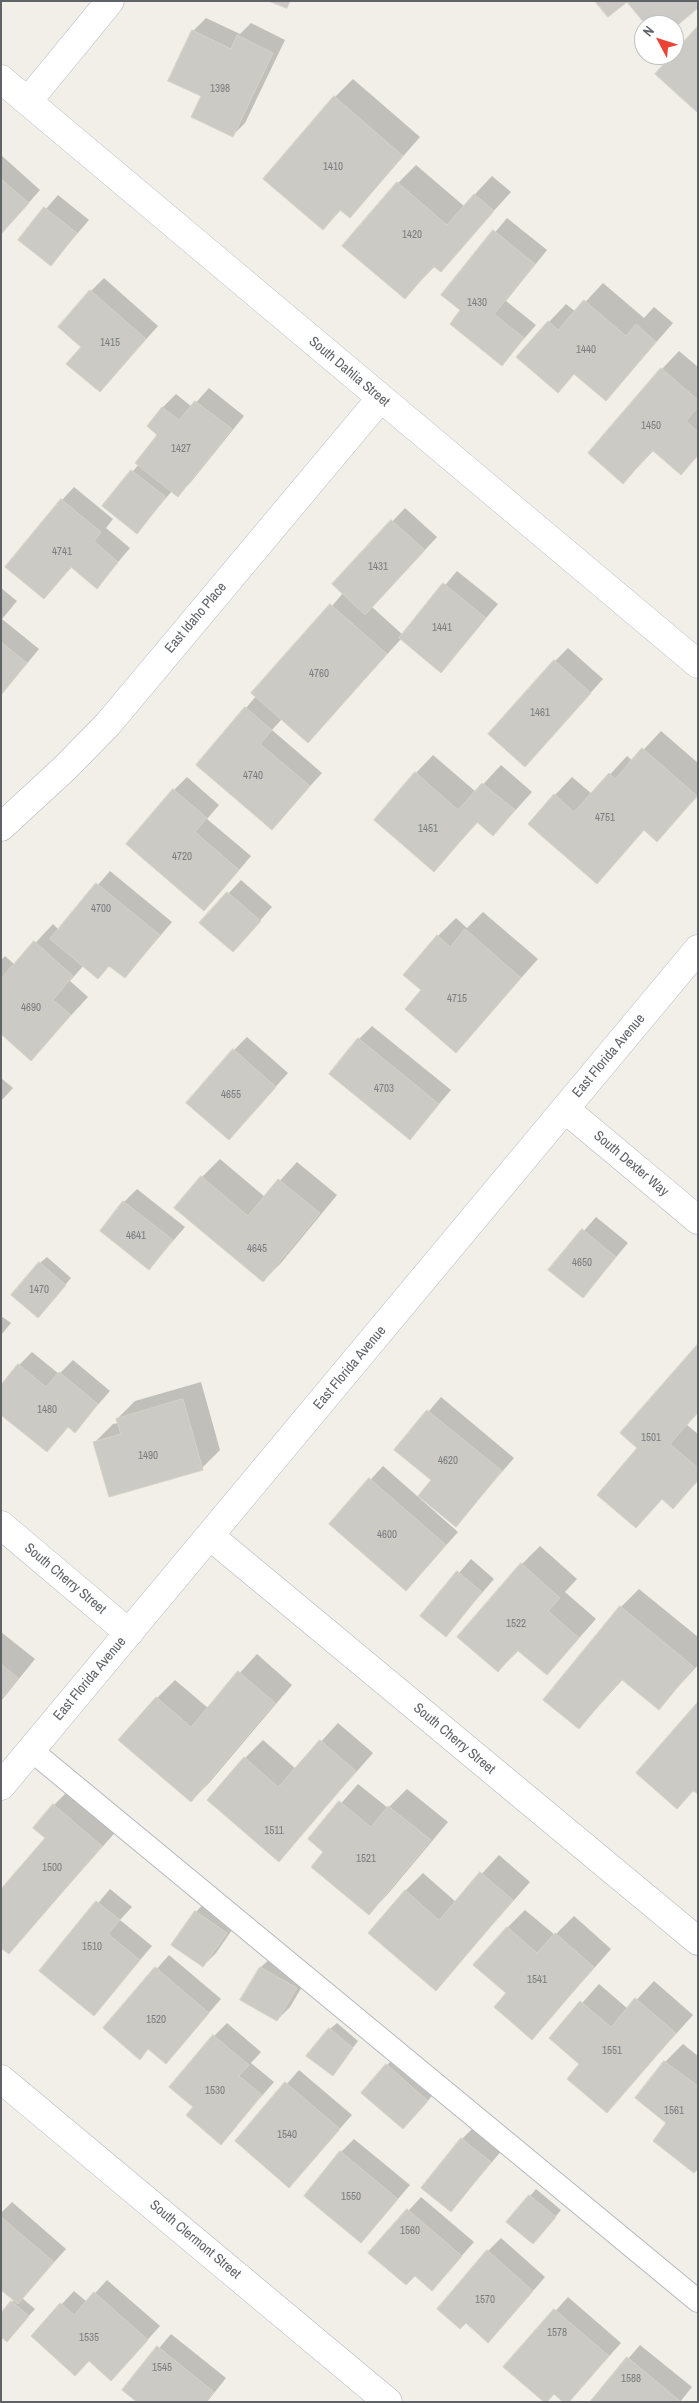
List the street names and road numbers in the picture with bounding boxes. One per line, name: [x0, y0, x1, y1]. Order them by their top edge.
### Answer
street label: South Dahlia Street: [305, 333, 393, 411]
street label: East Idaho Place: [162, 579, 230, 657]
street label: East Florida Avenue: [569, 1011, 649, 1101]
street label: South Dexter Way: [590, 1128, 672, 1200]
street label: East Florida Avenue: [310, 1323, 390, 1413]
street label: South Cherry Street: [21, 1540, 109, 1618]
street label: East Florida Avenue: [50, 1634, 130, 1724]
street label: South Cherry Street: [410, 1700, 498, 1778]
street label: South Clermont Street: [146, 2197, 244, 2283]

